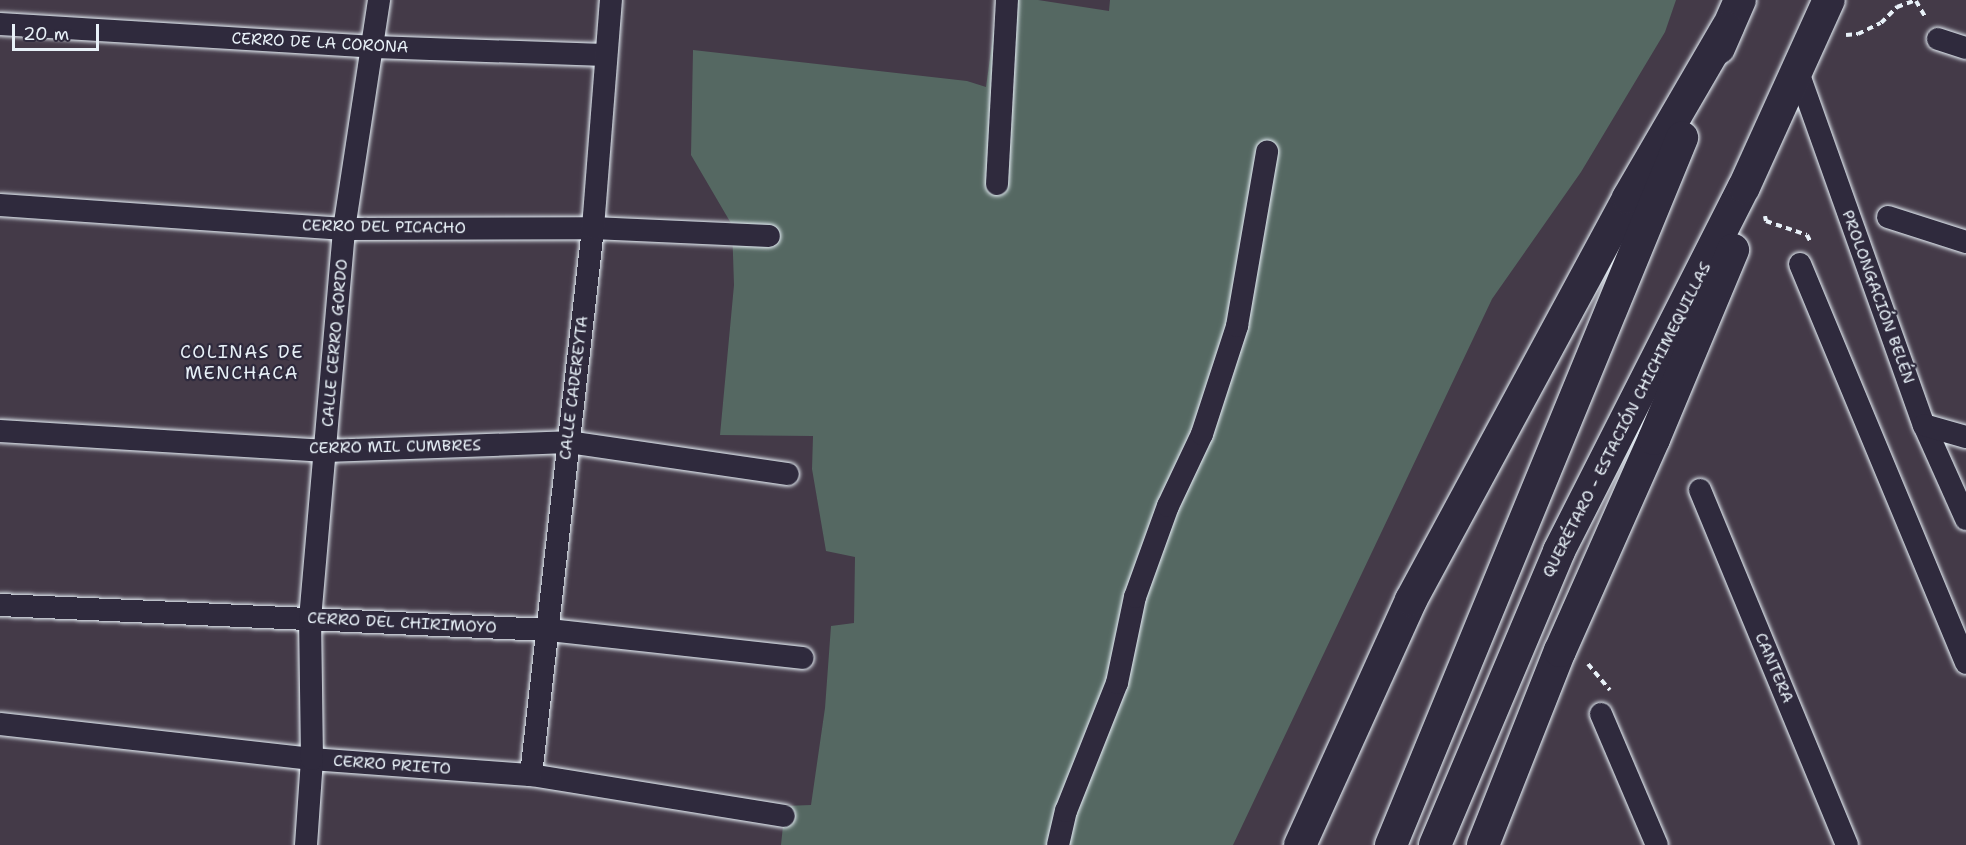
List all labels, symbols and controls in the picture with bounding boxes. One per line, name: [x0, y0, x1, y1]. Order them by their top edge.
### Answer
scale bar: [15, 12, 102, 50]
text: 20 m: [23, 22, 69, 46]
street label: CERRO DE LA CORONA: [231, 29, 409, 57]
street label: PROLONGACIÓN BELÉN: [1838, 208, 1918, 386]
street label: CERRO DEL PICACHO: [302, 216, 466, 238]
street label: CALLE CERRO GORDO: [318, 258, 352, 428]
street label: QUERÉTARO - ESTACIÓN CHICHIMEQUILLAS: [1539, 259, 1715, 581]
street label: CALLE CADEREYTA: [556, 315, 592, 461]
district label: COLINAS DE MENCHACA: [180, 342, 304, 385]
street label: CERRO MIL CUMBRES: [309, 436, 481, 458]
street label: CERRO DEL CHIRIMOYO: [307, 608, 497, 638]
street label: CANTERA: [1751, 630, 1797, 706]
street label: CERRO PRIETO: [332, 751, 452, 779]

